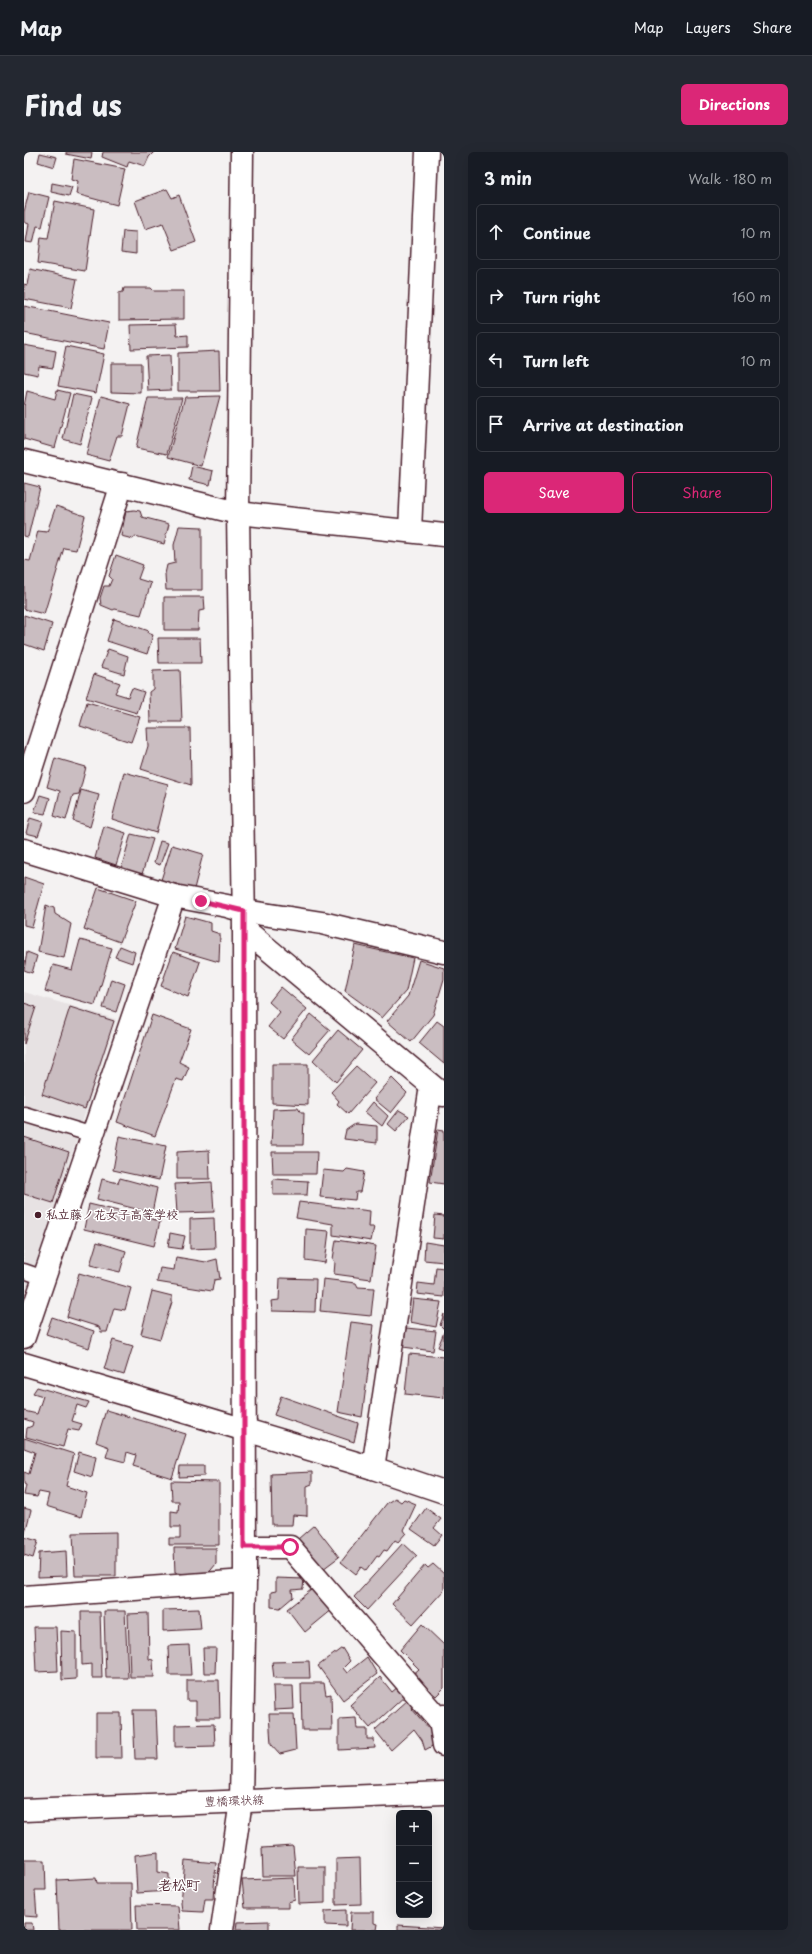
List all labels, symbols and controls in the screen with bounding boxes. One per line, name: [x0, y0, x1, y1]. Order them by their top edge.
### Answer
text: Map: [20, 14, 62, 42]
text: Map: [634, 17, 664, 38]
text: Layers: [686, 17, 731, 38]
text: Share: [753, 17, 792, 38]
text: Find us: [24, 83, 122, 126]
button: Directions: [681, 84, 788, 125]
text: 3 min: [484, 165, 532, 191]
text: Walk · 180 m: [689, 169, 772, 188]
icon: ahead: [485, 221, 507, 243]
text: Continue: [523, 221, 591, 244]
text: 10 m: [741, 223, 771, 242]
icon: right: [485, 285, 507, 307]
text: Turn right: [523, 285, 600, 308]
text: 160 m: [732, 287, 771, 306]
icon: left: [485, 349, 507, 371]
text: Turn left: [523, 349, 589, 372]
text: 10 m: [741, 351, 771, 370]
icon: arrive: [485, 413, 507, 435]
text: Arrive at destination: [523, 413, 684, 436]
button: Save: [484, 472, 624, 513]
button: Share: [632, 472, 772, 513]
route end: [192, 892, 210, 910]
place label: 私立藤ノ花女子高等学校: [46, 1205, 178, 1223]
marker: 私立藤ノ花女子高等学校: [33, 1210, 43, 1220]
route start: [281, 1538, 299, 1556]
street label: 豊橋環状線: [204, 1790, 264, 1810]
map controls: [396, 1810, 432, 1918]
button: +: [396, 1810, 432, 1846]
button: −: [396, 1846, 432, 1882]
district label: 老松町: [158, 1874, 200, 1895]
button: layers: [396, 1882, 432, 1918]

